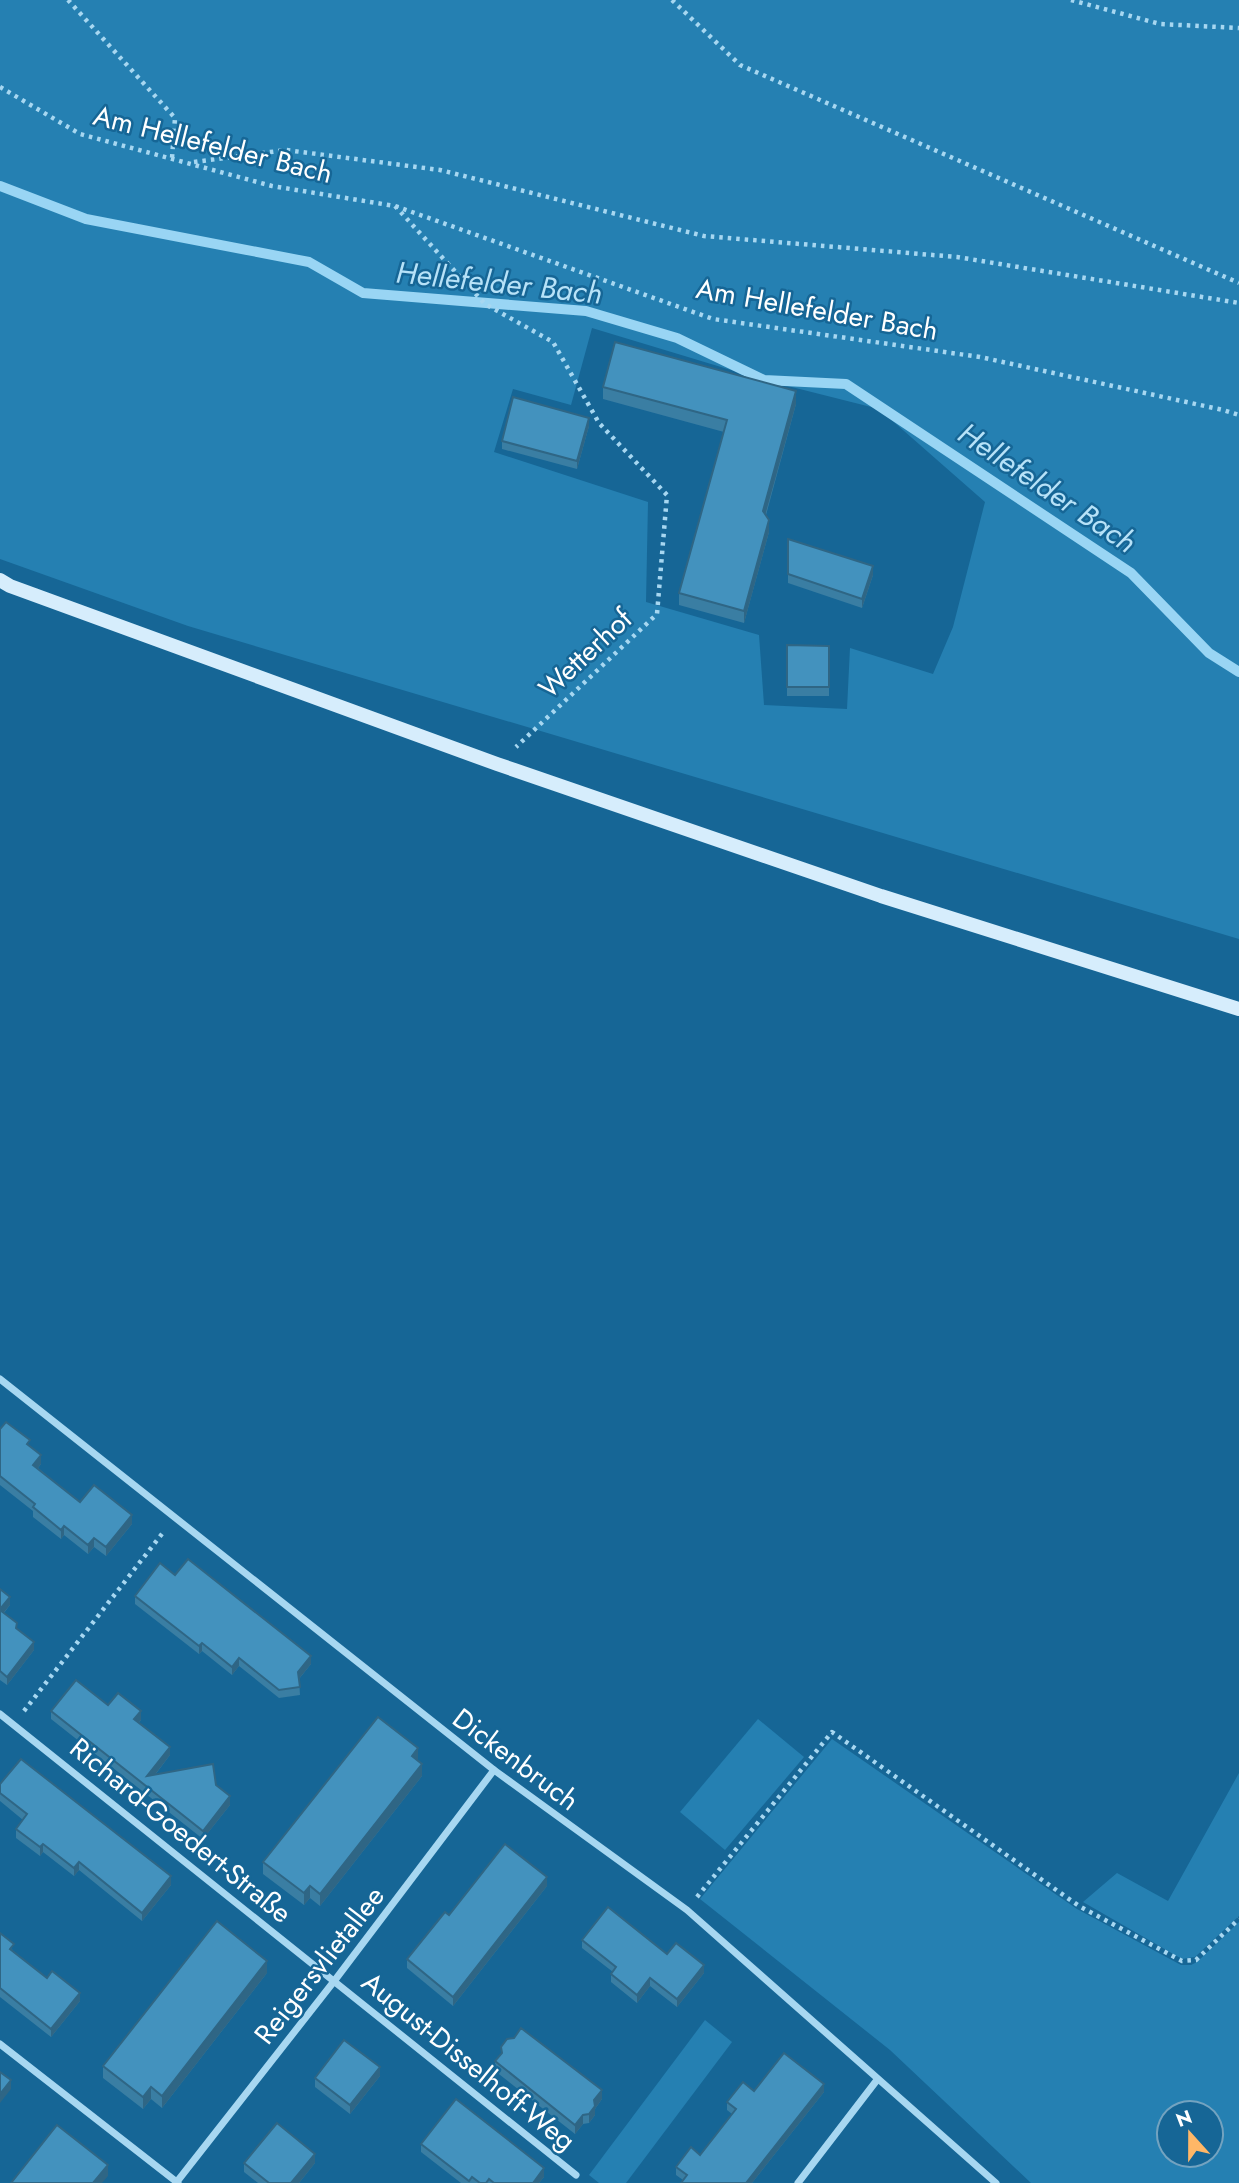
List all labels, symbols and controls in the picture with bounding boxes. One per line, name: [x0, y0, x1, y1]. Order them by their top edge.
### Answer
street label: Am Hellefelder Bach: [89, 95, 337, 194]
water label: Hellefelder Bach: [394, 250, 604, 315]
street label: Am Hellefelder Bach: [693, 268, 941, 351]
water label: Hellefelder Bach: [949, 412, 1145, 563]
street label: Wetterhof: [529, 598, 642, 708]
street label: Dickenbruch: [444, 1698, 588, 1821]
street label: Richard-Goedert-Straße: [61, 1728, 301, 1933]
street label: Reigersvlietallee: [244, 1877, 394, 2053]
street label: August-Disselhoff-Weg: [353, 1962, 584, 2161]
north arrow: [1155, 2099, 1225, 2169]
text: N: [1172, 2103, 1196, 2134]

